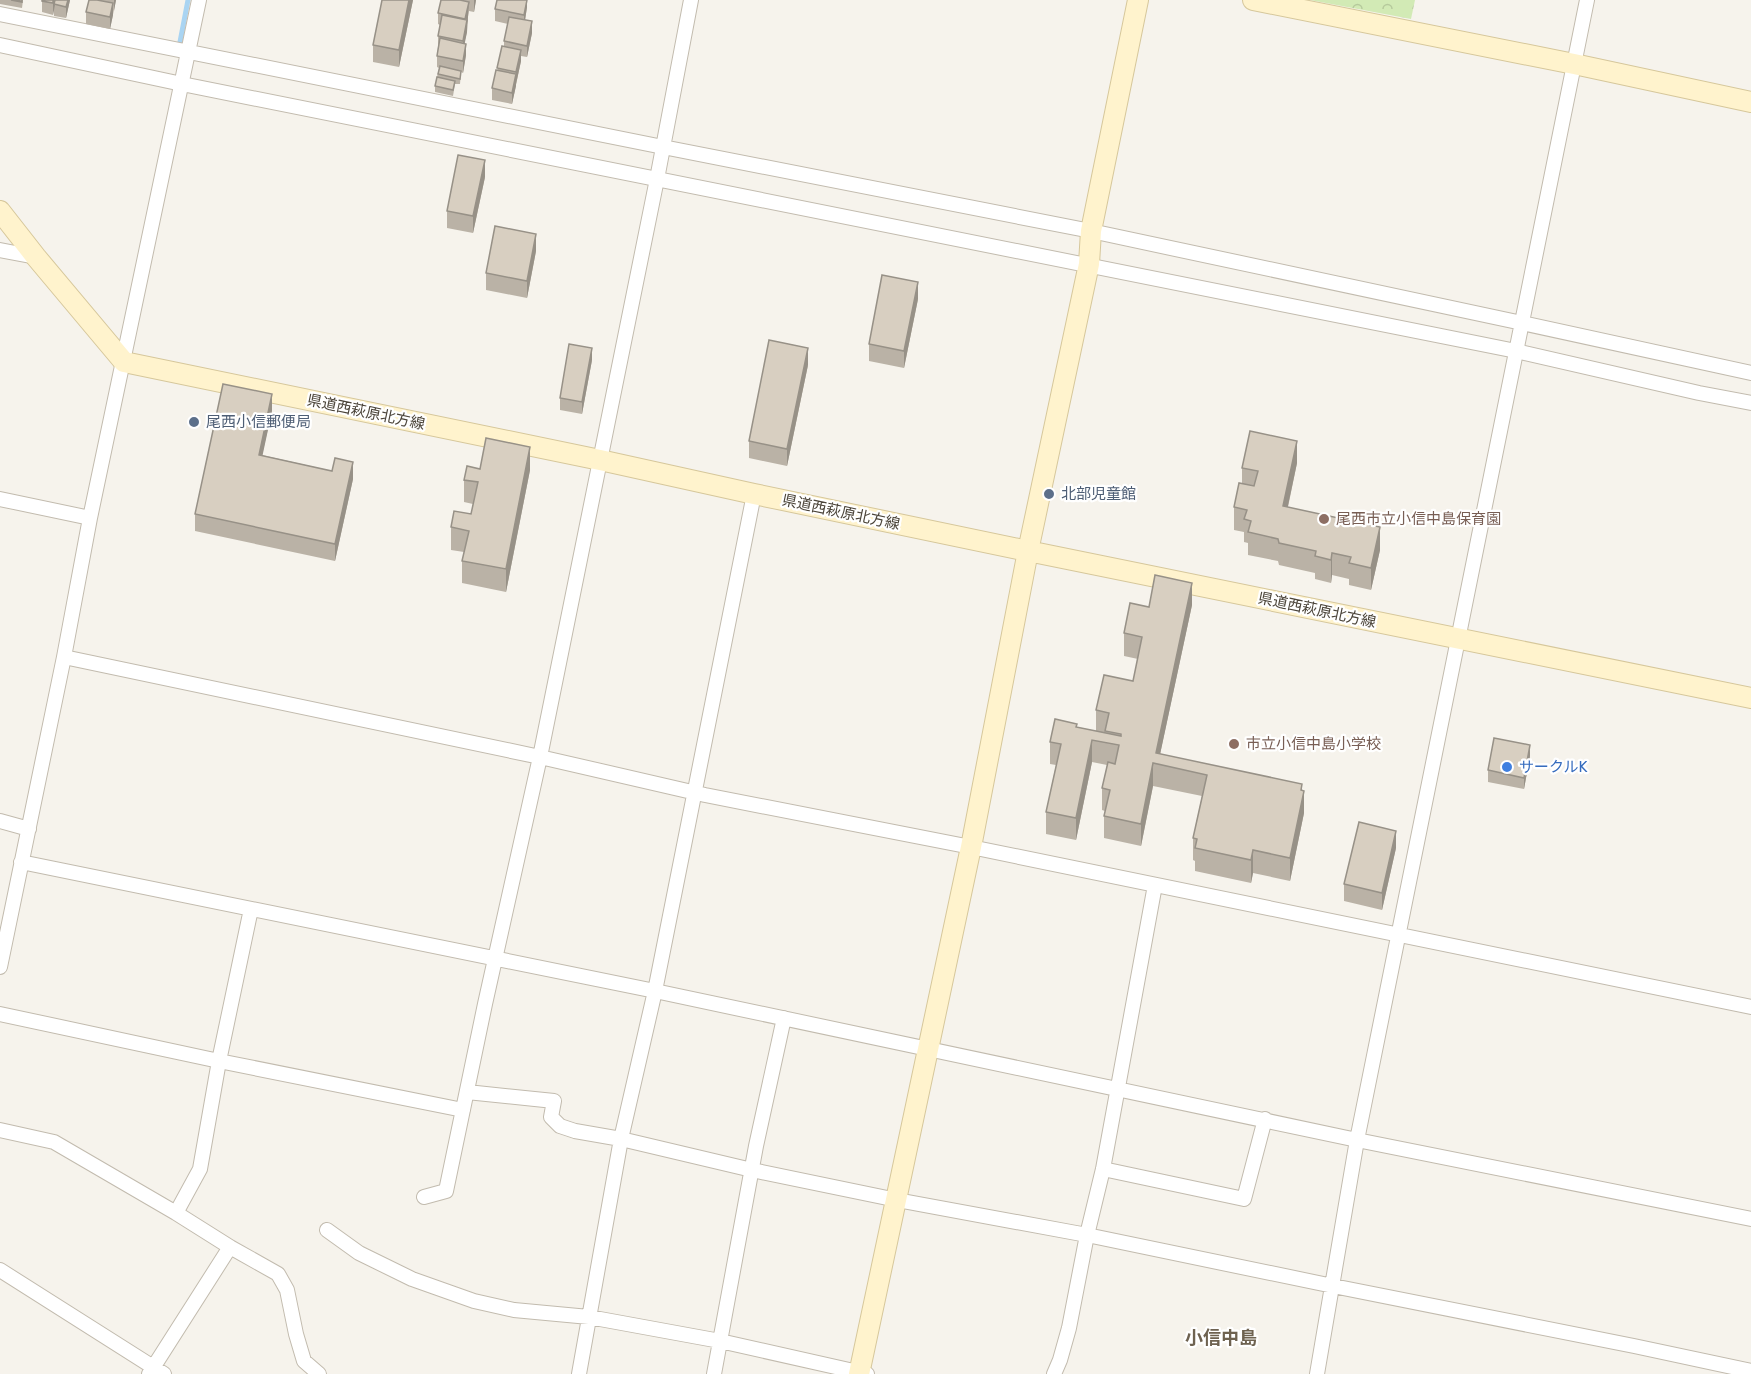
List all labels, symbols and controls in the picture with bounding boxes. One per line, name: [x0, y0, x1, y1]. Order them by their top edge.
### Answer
street label: 県道西萩原北方線: [305, 391, 427, 433]
place label: 尾西小信郵便局: [206, 413, 311, 431]
marker: 尾西小信郵便局: [187, 415, 201, 429]
place label: 北部児童館: [1061, 485, 1136, 503]
marker: 北部児童館: [1042, 487, 1056, 501]
street label: 県道西萩原北方線: [780, 491, 902, 533]
place label: 尾西市立小信中島保育園: [1336, 510, 1501, 528]
marker: 尾西市立小信中島保育園: [1317, 512, 1331, 526]
street label: 県道西萩原北方線: [1256, 589, 1378, 631]
place label: 市立小信中島小学校: [1246, 735, 1381, 753]
marker: 市立小信中島小学校: [1227, 737, 1241, 751]
place label: サークルK: [1519, 758, 1588, 776]
marker: サークルK: [1500, 760, 1514, 774]
district label: 小信中島: [1185, 1327, 1257, 1349]

